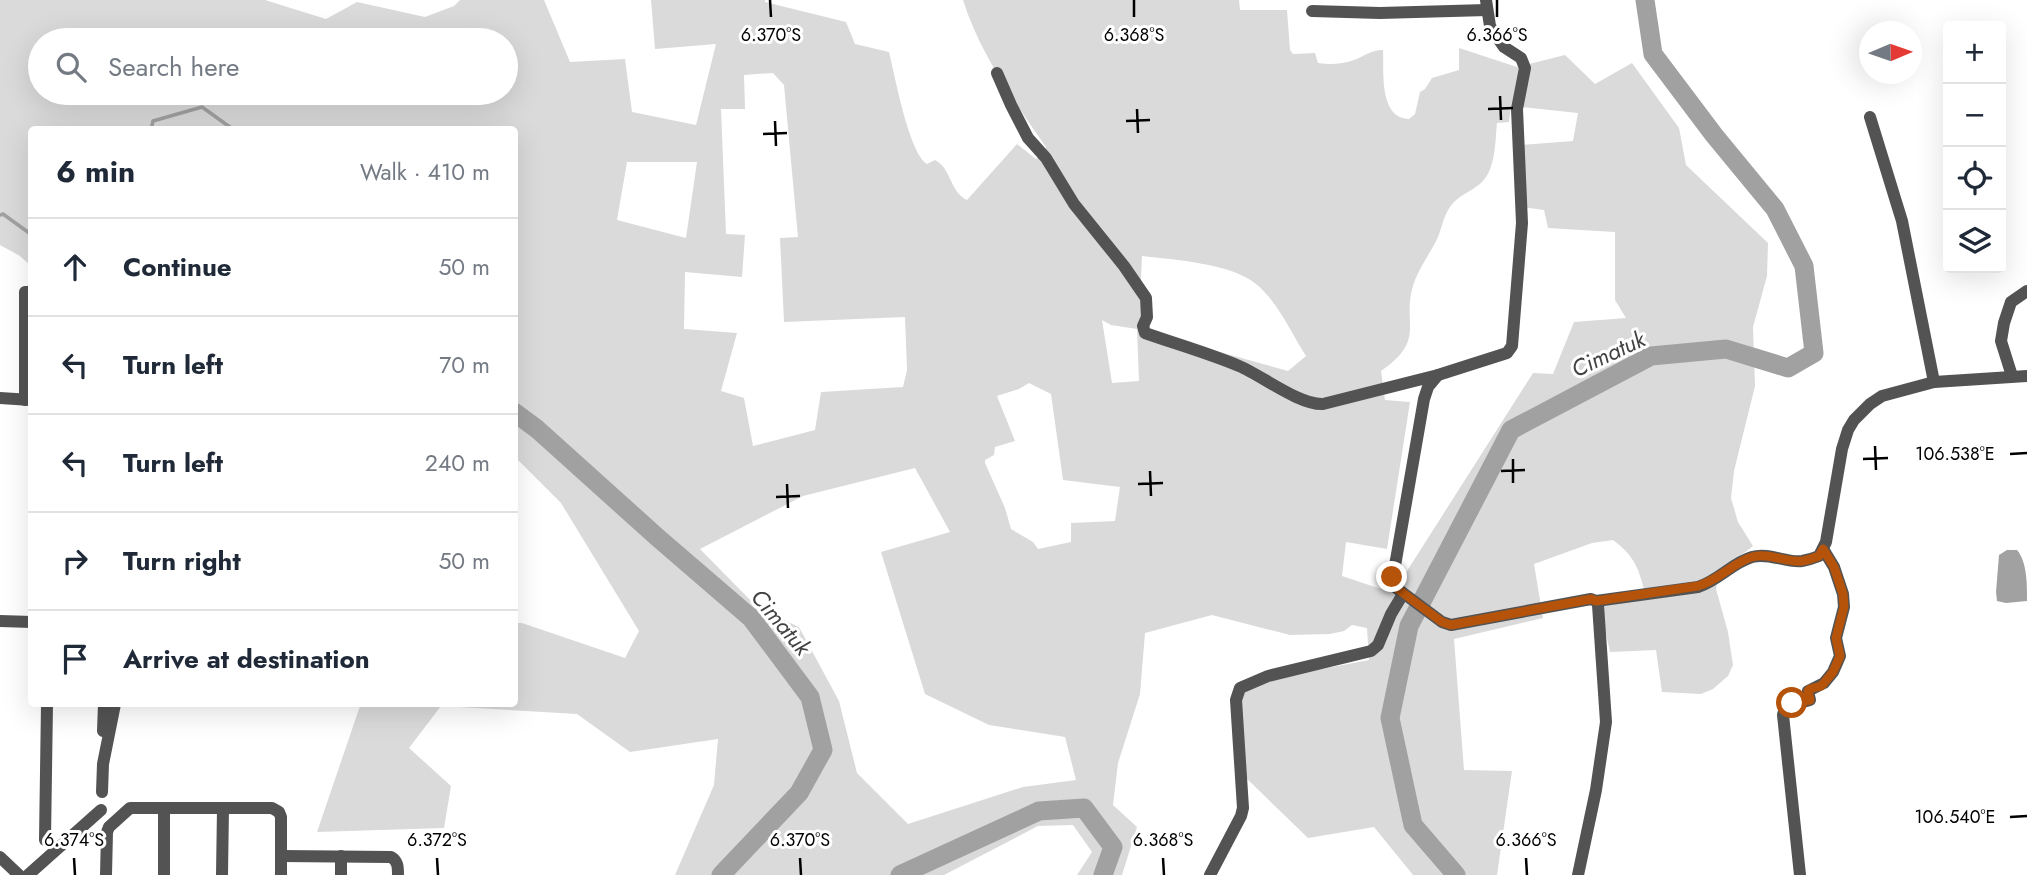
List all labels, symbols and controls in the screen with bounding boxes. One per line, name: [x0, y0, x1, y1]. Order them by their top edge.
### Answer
north arrow: [1859, 21, 1922, 84]
map controls: [1943, 21, 2006, 273]
button: +: [1943, 21, 2006, 84]
text: 6.370°S: [741, 22, 801, 48]
text: 6.368°S: [1104, 22, 1164, 48]
text: 6.366°S: [1466, 22, 1528, 48]
search box: [28, 28, 518, 105]
icon: search: [52, 48, 90, 86]
text: Search here: [108, 48, 240, 86]
button: −: [1943, 84, 2006, 147]
button: locate: [1943, 147, 2006, 210]
text: 6 min: [56, 150, 135, 193]
text: Walk · 410 m: [360, 155, 490, 189]
button: layers: [1943, 210, 2006, 273]
icon: ahead: [56, 248, 94, 286]
text: Continue: [123, 248, 232, 286]
text: 50 m: [438, 250, 490, 284]
water label: Cimatuk: [1565, 322, 1652, 386]
icon: left: [56, 346, 94, 384]
text: Turn left: [123, 346, 223, 384]
text: 70 m: [439, 348, 490, 382]
text: 106.538°E: [1915, 441, 1995, 467]
icon: left: [56, 444, 94, 482]
text: Turn left: [123, 444, 223, 482]
text: 240 m: [425, 446, 490, 480]
icon: right: [56, 542, 94, 580]
text: Turn right: [123, 542, 241, 580]
text: 50 m: [438, 544, 490, 578]
route end: [1376, 561, 1407, 592]
water label: Cimatuk: [743, 581, 820, 664]
icon: arrive: [56, 640, 94, 678]
text: Arrive at destination: [123, 640, 370, 678]
route start: [1776, 687, 1807, 718]
text: 106.540°E: [1914, 804, 1996, 830]
text: 6.374°S: [44, 827, 104, 853]
text: 6.372°S: [407, 827, 467, 853]
text: 6.370°S: [770, 827, 830, 853]
text: 6.368°S: [1133, 827, 1193, 853]
text: 6.366°S: [1495, 827, 1557, 853]

